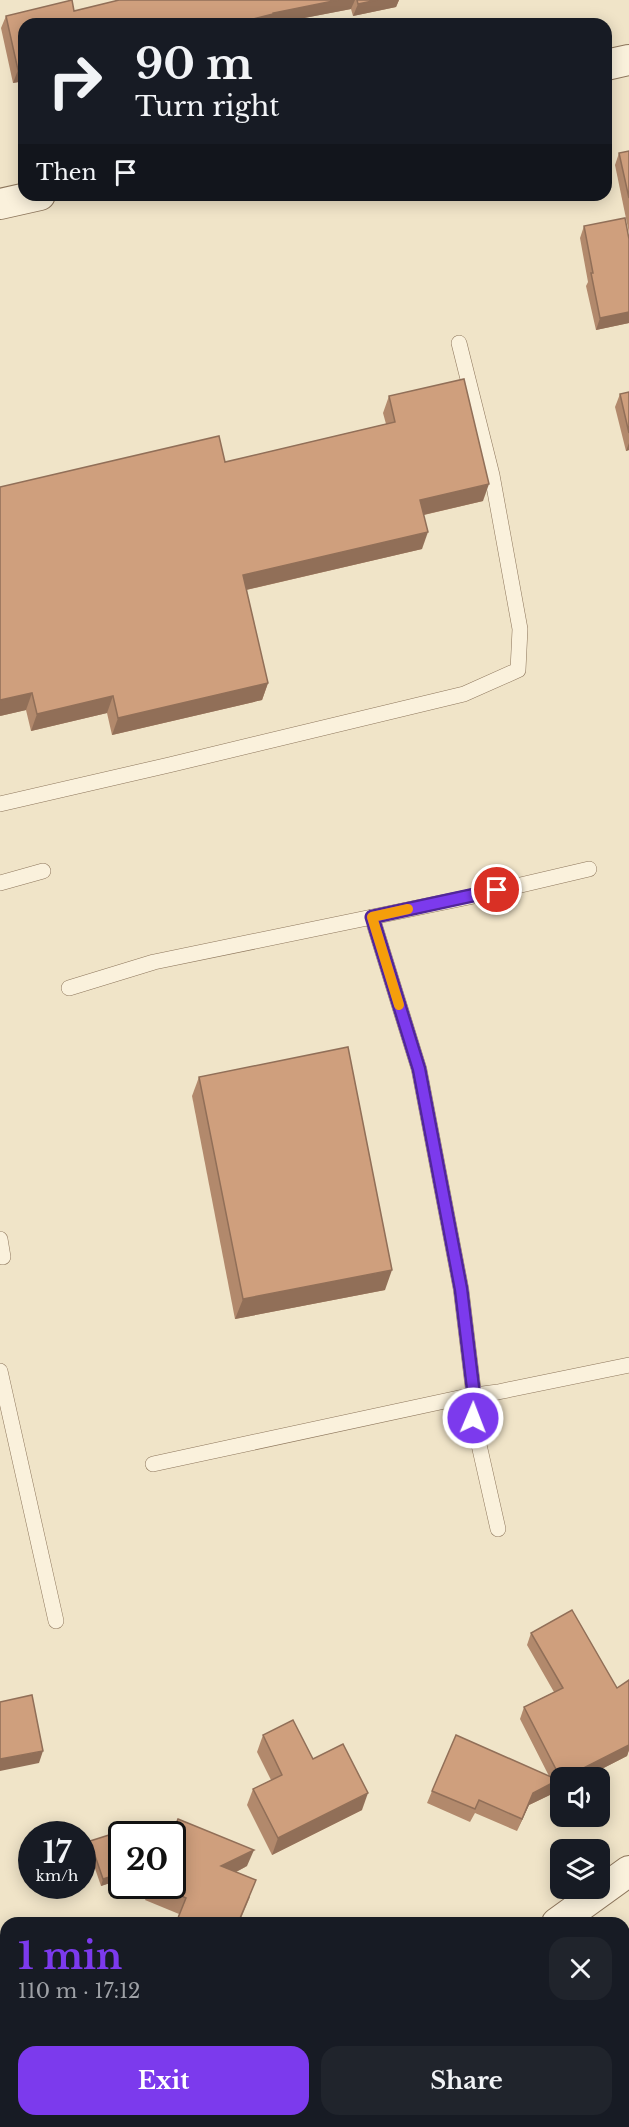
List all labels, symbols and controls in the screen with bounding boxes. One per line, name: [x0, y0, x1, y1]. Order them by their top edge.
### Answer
text: 90 m: [135, 38, 253, 90]
icon: right: [36, 42, 114, 120]
text: Turn right: [135, 90, 279, 123]
icon: arrive: [109, 156, 142, 189]
text: Then: [36, 159, 97, 186]
pin: [471, 864, 522, 915]
icon: arrive: [480, 873, 513, 906]
position arrow: [441, 1386, 505, 1450]
map controls: [550, 1767, 610, 1899]
button: sound: [550, 1767, 610, 1827]
speed limit sign: 20: [108, 1821, 186, 1899]
text: 17: [43, 1834, 71, 1871]
button: layers: [550, 1839, 610, 1899]
text: km/h: [36, 1866, 78, 1885]
text: 1 min: [18, 1934, 122, 1979]
button: close: [549, 1937, 612, 2000]
text: 110 m · 17:12: [18, 1979, 140, 2003]
button: Exit: [18, 2046, 309, 2115]
button: Share: [321, 2046, 612, 2115]

